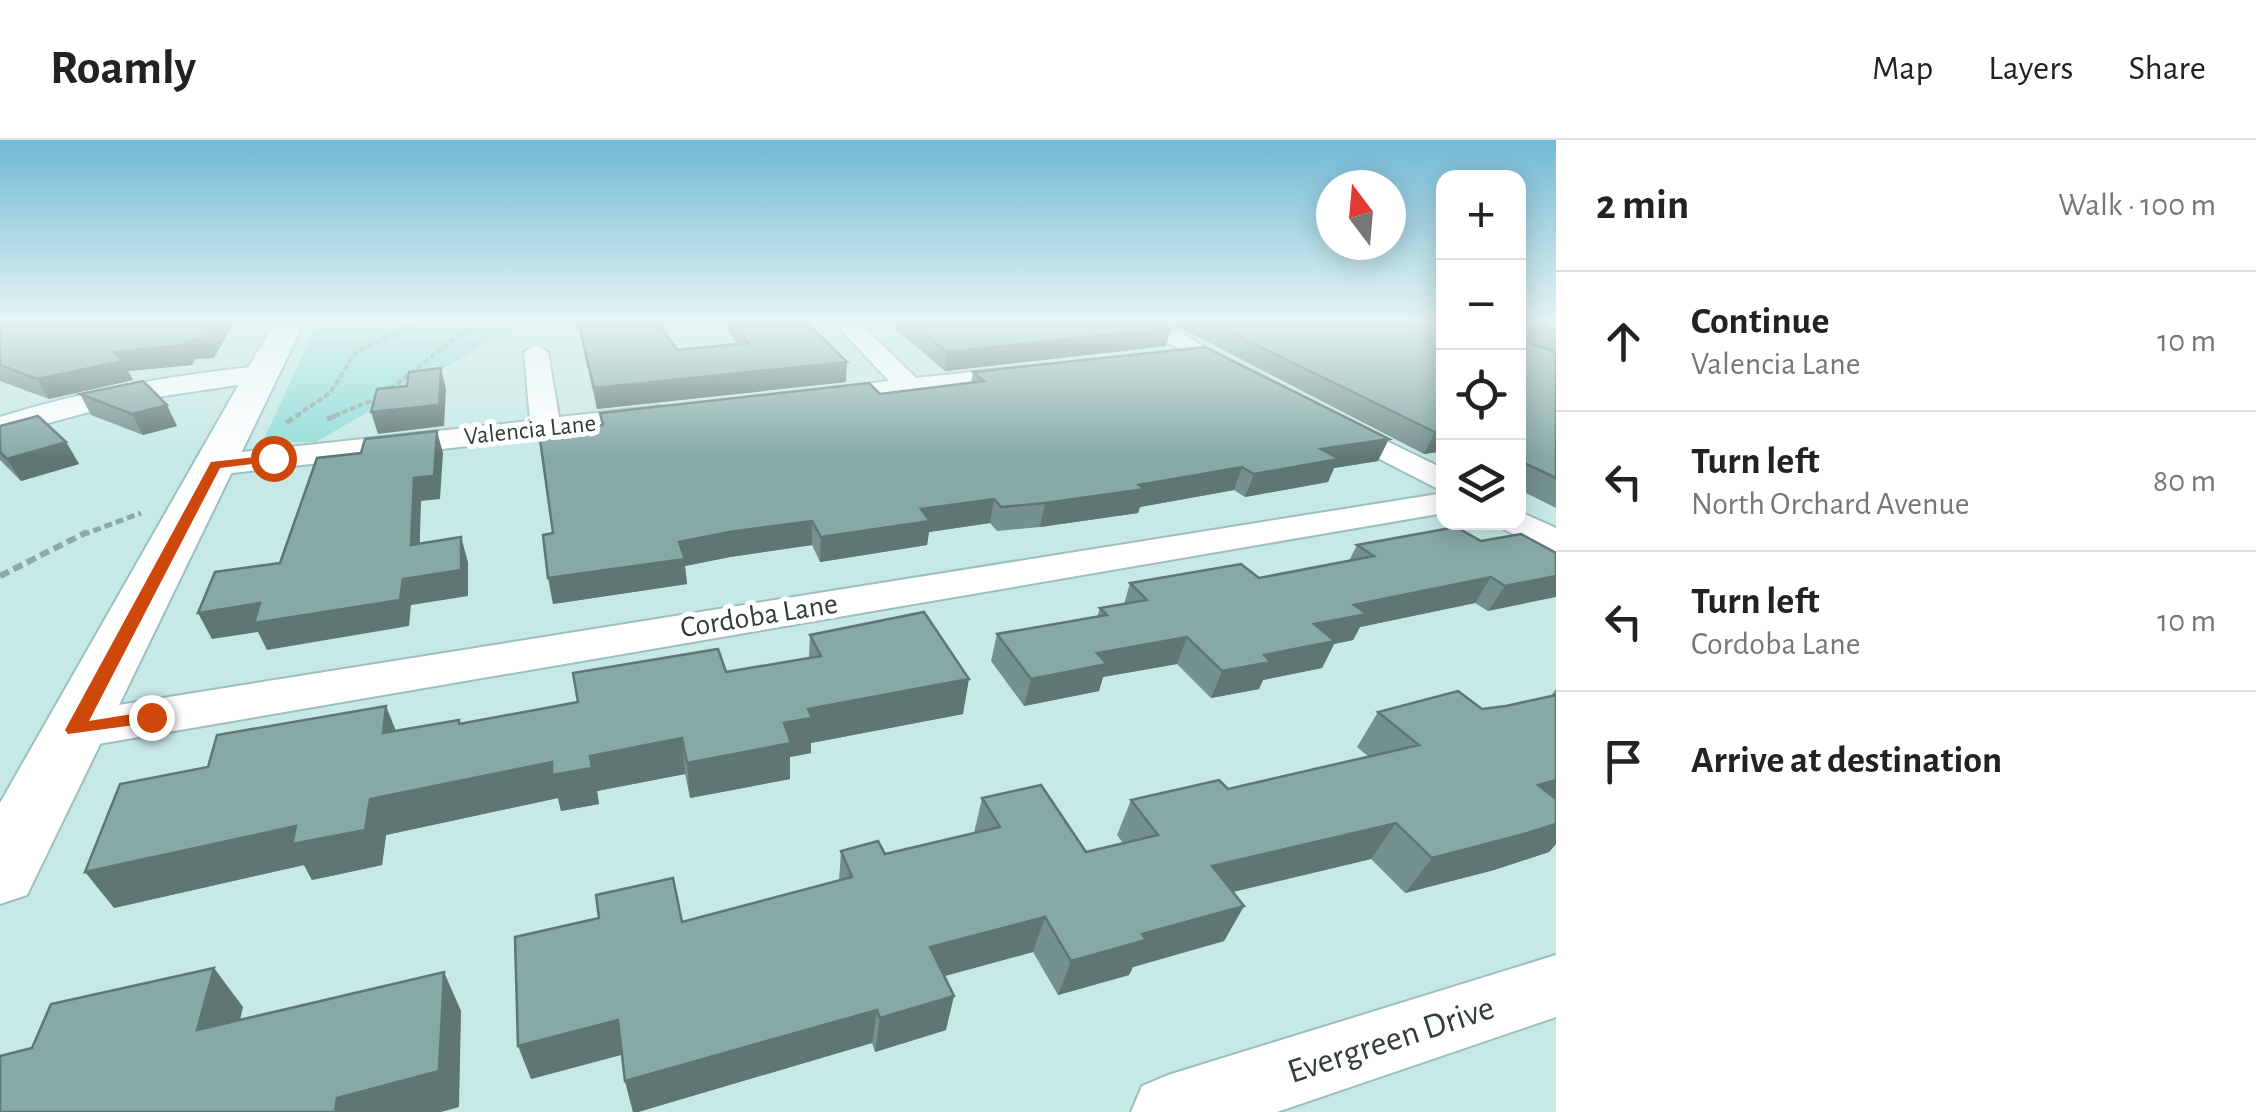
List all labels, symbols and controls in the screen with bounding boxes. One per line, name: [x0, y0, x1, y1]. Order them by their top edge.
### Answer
text: Roamly: [50, 45, 196, 93]
text: Map: [1872, 51, 1933, 86]
text: Layers: [1988, 51, 2073, 86]
text: Share: [2128, 51, 2206, 86]
north arrow: [1316, 170, 1406, 260]
map controls: [1436, 170, 1526, 530]
button: +: [1436, 170, 1526, 260]
text: 2 min: [1596, 184, 1689, 226]
text: Walk · 100 m: [2058, 189, 2216, 221]
button: −: [1436, 260, 1526, 350]
text: Continue: [1691, 303, 1829, 341]
icon: ahead: [1596, 314, 1651, 369]
text: 10 m: [2157, 325, 2216, 357]
text: Valencia Lane: [1691, 348, 1860, 380]
button: locate: [1436, 350, 1526, 440]
street label: Valencia Lane: [463, 411, 597, 449]
route start: [251, 436, 297, 482]
button: layers: [1436, 440, 1526, 530]
text: Turn left: [1691, 443, 1819, 481]
icon: left: [1596, 454, 1651, 509]
text: 80 m: [2153, 465, 2216, 497]
text: North Orchard Avenue: [1691, 488, 1970, 520]
text: Turn left: [1691, 583, 1819, 621]
street label: Cordoba Lane: [678, 589, 840, 643]
icon: left: [1596, 594, 1651, 649]
text: 10 m: [2157, 605, 2216, 637]
text: Cordoba Lane: [1691, 628, 1861, 660]
route end: [129, 695, 175, 741]
icon: arrive: [1596, 734, 1651, 789]
text: Arrive at destination: [1691, 742, 2002, 780]
street label: Evergreen Drive: [1283, 990, 1499, 1090]

